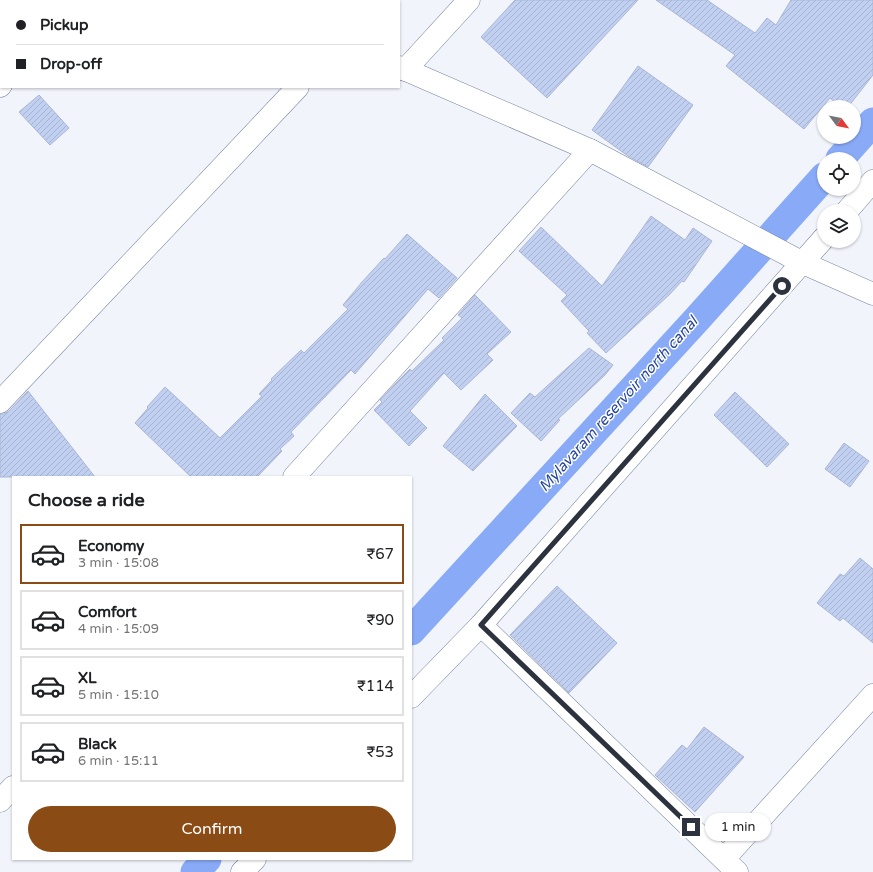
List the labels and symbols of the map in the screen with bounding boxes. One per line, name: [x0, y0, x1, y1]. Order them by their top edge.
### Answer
north arrow: [817, 100, 861, 144]
route start: [773, 277, 791, 295]
water label: Mylavaram reservoir north canal: [535, 311, 703, 495]
callout: 1 min: [705, 813, 771, 841]
route end: [682, 818, 700, 836]

